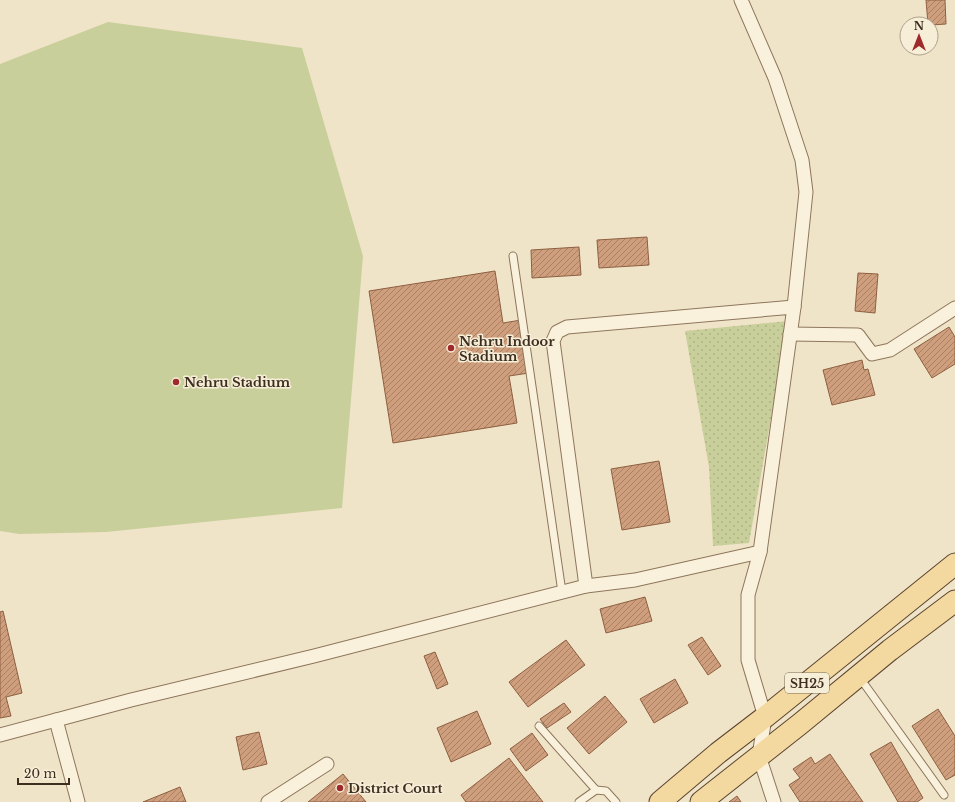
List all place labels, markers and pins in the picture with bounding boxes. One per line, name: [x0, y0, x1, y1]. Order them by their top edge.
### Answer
place label: Nehru Indoor Stadium: [459, 333, 555, 365]
marker: Nehru Indoor Stadium: [446, 343, 456, 353]
place label: Nehru Stadium: [184, 374, 291, 391]
marker: Nehru Stadium: [171, 377, 181, 387]
place label: District Court: [348, 780, 443, 797]
marker: District Court: [335, 783, 345, 793]

